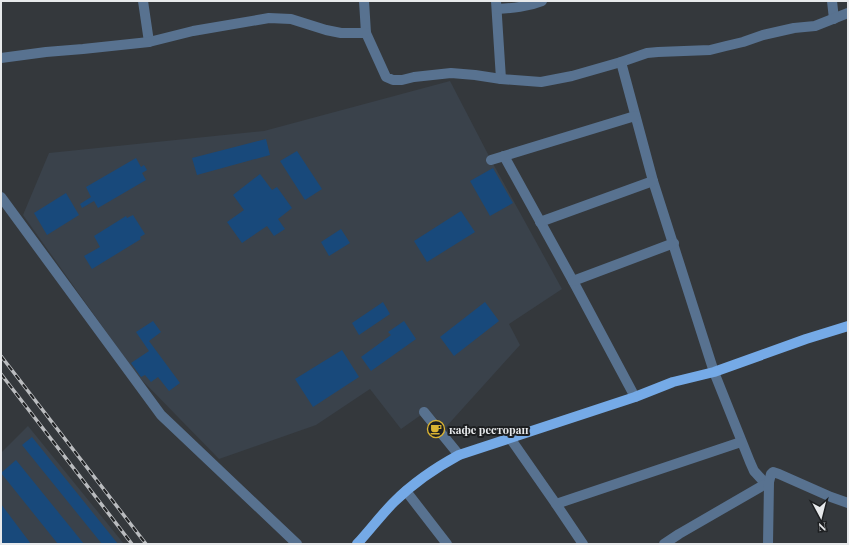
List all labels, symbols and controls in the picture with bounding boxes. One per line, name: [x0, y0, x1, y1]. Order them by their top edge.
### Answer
cafe icon: кафе ресторан: [426, 419, 446, 439]
place label: кафе ресторан: [449, 422, 528, 437]
north arrow: [801, 497, 841, 537]
text: N: [817, 519, 827, 535]

